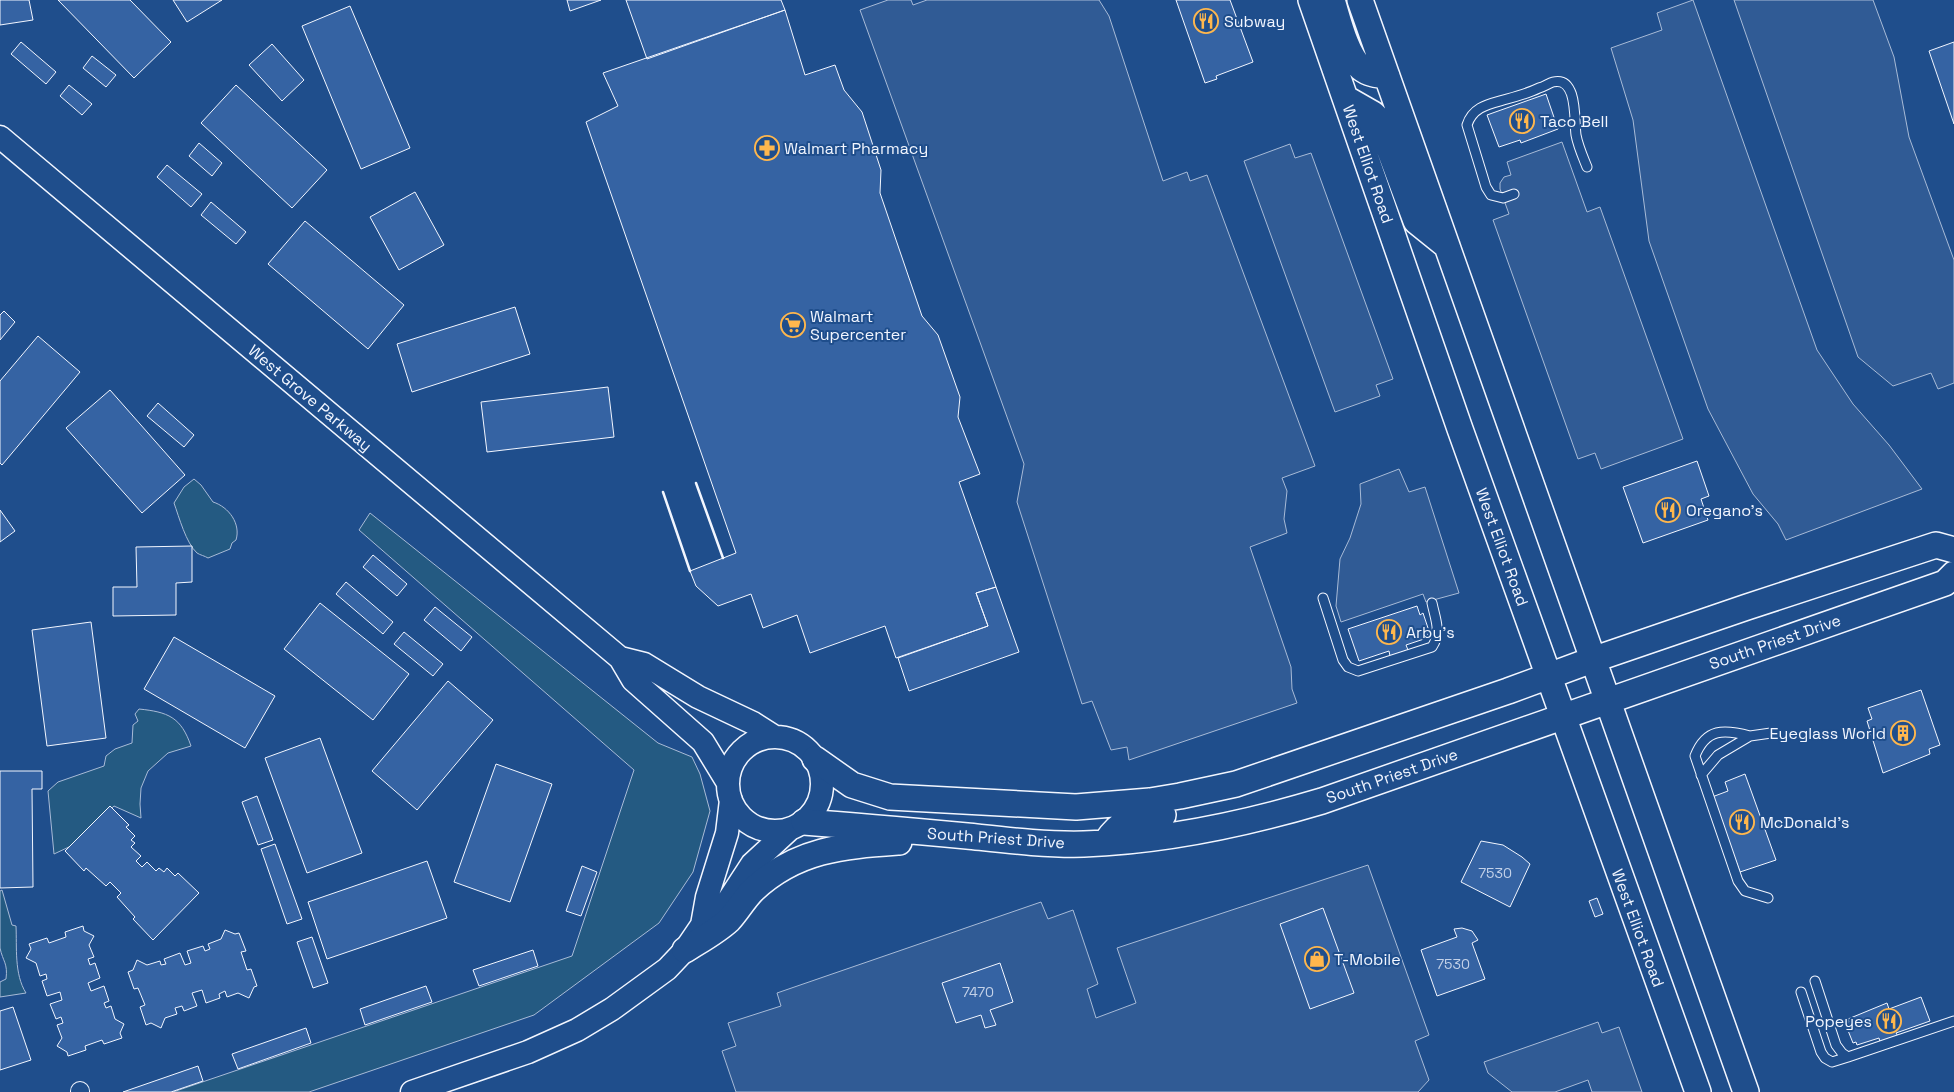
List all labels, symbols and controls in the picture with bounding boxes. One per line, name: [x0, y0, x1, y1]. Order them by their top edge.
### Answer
restaurant icon: Subway: [1193, 8, 1219, 34]
place label: Subway: [1224, 11, 1285, 32]
street label: West Elliot Road: [1338, 102, 1398, 226]
restaurant icon: Taco Bell: [1509, 108, 1535, 134]
place label: Taco Bell: [1540, 111, 1608, 132]
pharmacy icon: Walmart Pharmacy: [754, 135, 780, 161]
place label: Walmart Pharmacy: [784, 138, 928, 159]
place label: Walmart Supercenter: [810, 306, 906, 345]
supermarket icon: Walmart Supercenter: [780, 312, 806, 338]
street label: West Grove Parkway: [244, 340, 376, 456]
street label: West Elliot Road: [1471, 485, 1533, 609]
restaurant icon: Oregano's: [1655, 497, 1681, 523]
place label: Oregano's: [1686, 500, 1763, 521]
street label: South Priest Drive: [1706, 610, 1844, 674]
restaurant icon: Arby's: [1376, 619, 1402, 645]
place label: Arby's: [1406, 622, 1455, 643]
building icon: Eyeglass World: [1890, 720, 1916, 746]
place label: Eyeglass World: [1770, 723, 1886, 744]
street label: South Priest Drive: [1323, 744, 1461, 808]
restaurant icon: McDonald's: [1729, 809, 1755, 835]
place label: McDonald's: [1760, 812, 1850, 833]
street label: South Priest Drive: [927, 823, 1065, 853]
house number: 7530: [1478, 864, 1512, 882]
street label: West Elliot Road: [1607, 866, 1669, 990]
shop icon: T-Mobile: [1304, 946, 1330, 972]
place label: T-Mobile: [1334, 949, 1401, 970]
house number: 7530: [1436, 955, 1470, 973]
house number: 7470: [962, 983, 994, 1001]
restaurant icon: Popeyes: [1876, 1008, 1902, 1034]
place label: Popeyes: [1805, 1011, 1872, 1032]

